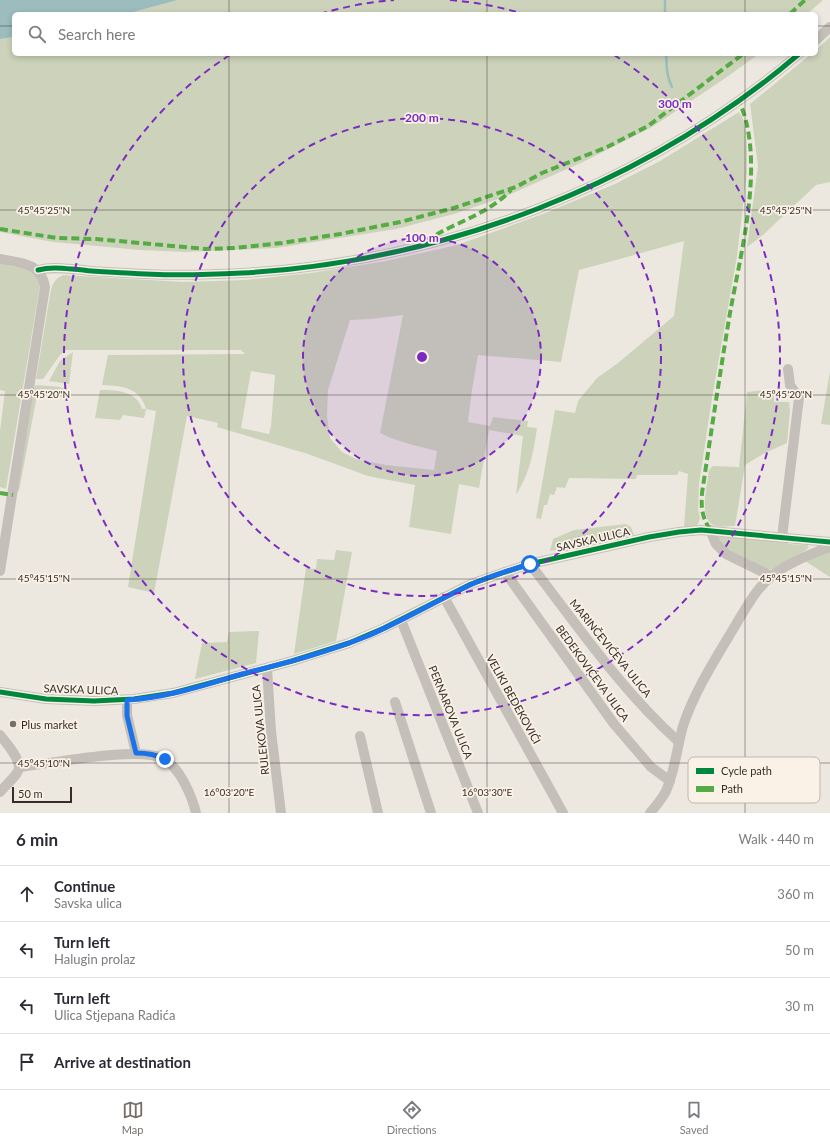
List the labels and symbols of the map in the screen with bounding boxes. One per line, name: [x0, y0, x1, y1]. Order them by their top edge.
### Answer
text: 300 m: [658, 96, 692, 111]
text: 200 m: [405, 110, 439, 125]
text: 45°45'25"N: [18, 204, 70, 216]
text: 45°45'25"N: [760, 204, 812, 216]
text: 100 m: [405, 230, 439, 245]
centre of rings: [415, 350, 429, 364]
text: 45°45'20"N: [18, 388, 70, 400]
text: 45°45'20"N: [760, 388, 812, 400]
street label: SAVSKA ULICA: [555, 524, 631, 554]
route start: [521, 555, 539, 573]
text: 45°45'15"N: [18, 572, 70, 584]
text: 45°45'15"N: [760, 572, 812, 584]
street label: MARINČEVIĆEVA ULICA: [567, 596, 655, 700]
street label: BEDEKOVIĆEVA ULICA: [554, 622, 633, 724]
street label: VELIKI BEDEKOVIĆI: [484, 652, 544, 746]
street label: PERNAROVA ULICA: [426, 663, 476, 761]
street label: SAVSKA ULICA: [43, 681, 119, 697]
street label: RULEKOVA ULICA: [249, 684, 271, 776]
place label: Plus market: [21, 718, 77, 731]
marker: Plus market: [8, 719, 18, 729]
route end: [156, 750, 174, 768]
text: 45°45'10"N: [18, 757, 70, 769]
legend: [688, 757, 820, 803]
text: Cycle path: [721, 764, 772, 777]
text: Path: [721, 782, 743, 795]
scale bar: [12, 785, 72, 804]
text: 16°03'20"E: [204, 786, 254, 798]
text: 16°03'30"E: [462, 786, 512, 798]

